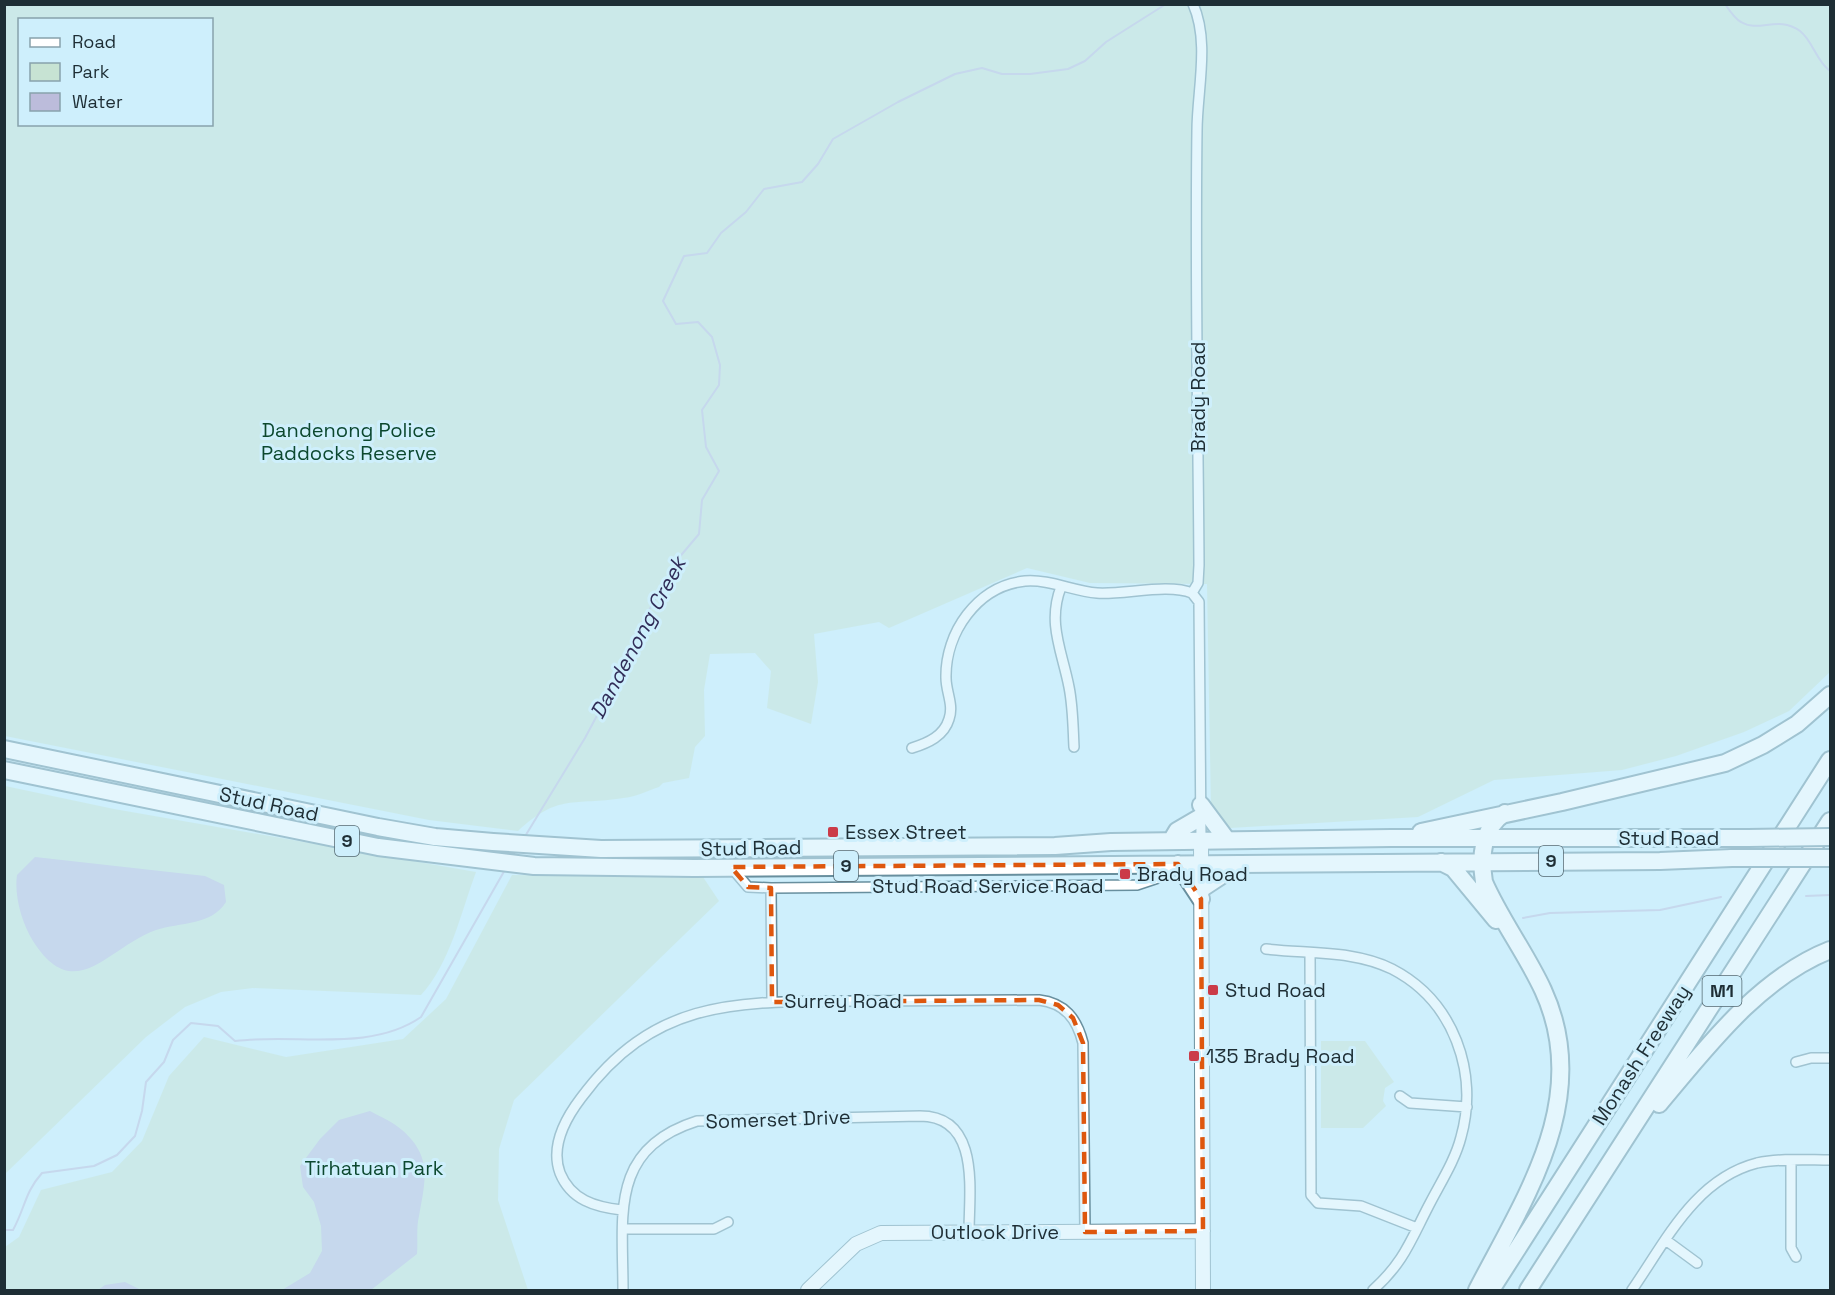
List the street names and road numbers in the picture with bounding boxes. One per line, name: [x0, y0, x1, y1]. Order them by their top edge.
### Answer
street label: Brady Road: [1185, 342, 1211, 453]
street label: Stud Road: [217, 781, 321, 827]
street label: Stud Road: [1619, 825, 1719, 851]
road number: 9: [335, 826, 359, 856]
street label: Stud Road: [700, 834, 802, 862]
road number: 9: [1539, 846, 1563, 876]
road number: 9: [834, 851, 858, 881]
street label: Stud Road Service Road: [872, 873, 1104, 899]
road number: M1: [1702, 976, 1742, 1006]
street label: Monash Freeway: [1586, 980, 1696, 1130]
street label: Surrey Road: [784, 988, 902, 1014]
street label: Somerset Drive: [705, 1103, 851, 1135]
street label: Outlook Drive: [931, 1219, 1059, 1245]

